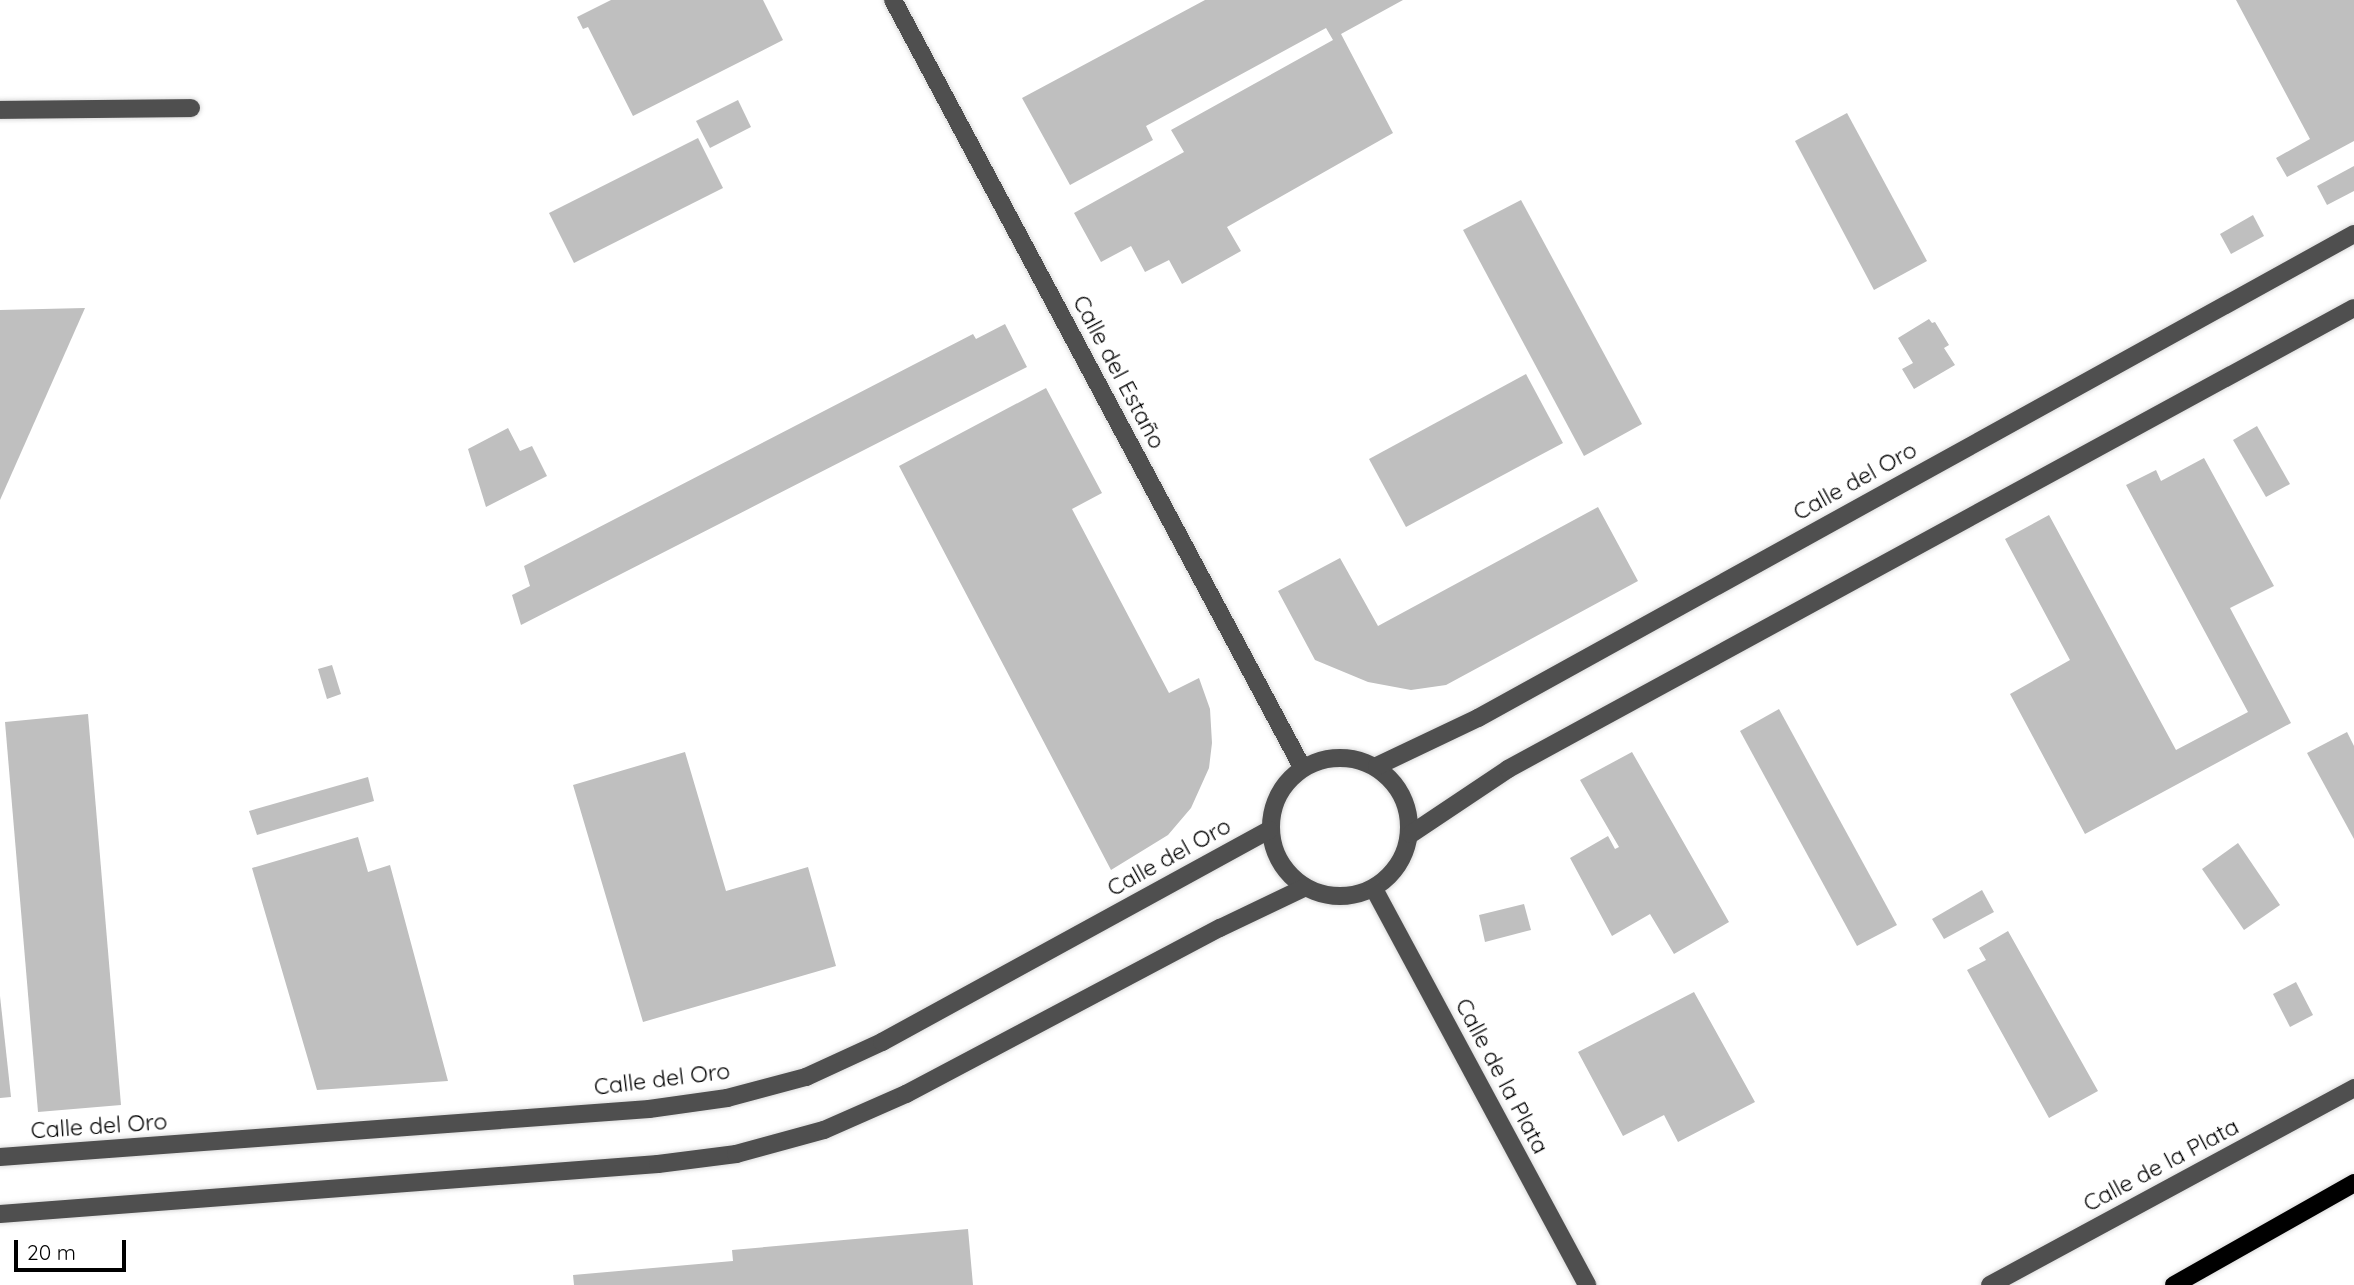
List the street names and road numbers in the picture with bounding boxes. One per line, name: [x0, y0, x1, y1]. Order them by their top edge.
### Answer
street label: Calle del Estaño: [1067, 291, 1171, 453]
street label: Calle del Oro: [1788, 436, 1922, 526]
street label: Calle del Oro: [1102, 812, 1236, 902]
street label: Calle de la Plata: [1449, 994, 1555, 1158]
street label: Calle del Oro: [592, 1057, 732, 1101]
street label: Calle del Oro: [30, 1107, 168, 1145]
street label: Calle de la Plata: [2079, 1112, 2243, 1218]

